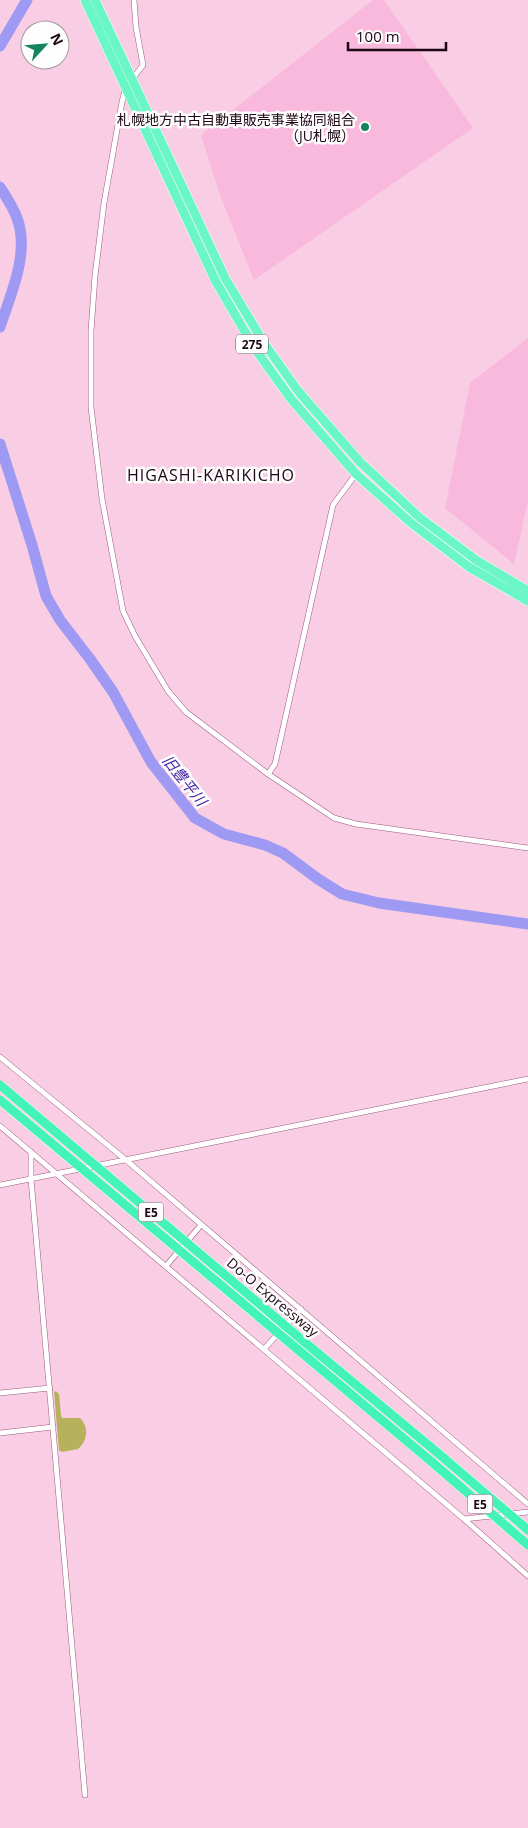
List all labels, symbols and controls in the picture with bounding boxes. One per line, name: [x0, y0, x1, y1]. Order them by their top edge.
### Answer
north arrow: [20, 20, 70, 70]
scale bar: [348, 20, 446, 52]
text: 100 m: [356, 26, 400, 46]
text: N: [46, 30, 68, 48]
place label: 札幌地方中古自動車販売事業協同組合 （JU札幌）: [117, 110, 355, 145]
marker: 札幌地方中古自動車販売事業協同組合 （JU札幌）: [359, 121, 371, 133]
road number: 275: [236, 334, 268, 354]
district label: HIGASHI-KARIKICHO: [127, 464, 295, 486]
water label: 旧豊平川: [158, 750, 213, 811]
road number: E5: [138, 1202, 164, 1222]
street label: Do-O Expressway: [223, 1253, 323, 1342]
road number: E5: [468, 1495, 492, 1514]

